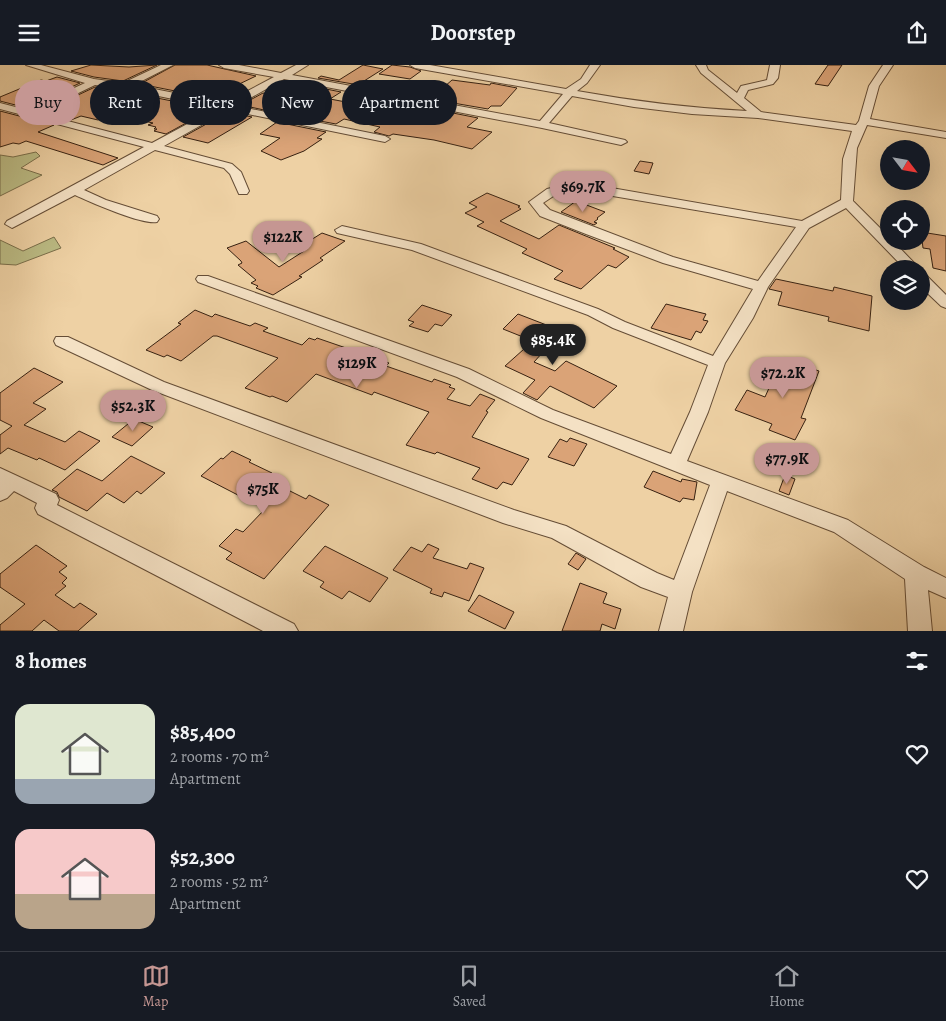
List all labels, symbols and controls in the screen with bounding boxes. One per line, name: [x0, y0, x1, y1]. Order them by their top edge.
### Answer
text: Doorstep: [430, 18, 516, 48]
icon: menu: [15, 19, 43, 47]
icon: share: [903, 19, 931, 47]
chip: Buy: [15, 80, 80, 125]
chip: Rent: [90, 80, 160, 125]
chip: Filters: [170, 80, 252, 125]
chip: New: [262, 80, 332, 125]
chip: Apartment: [342, 80, 457, 125]
north arrow: [880, 140, 930, 190]
map controls: [880, 140, 930, 310]
pin: $69.7K: [542, 171, 624, 213]
text: $69.7K: [561, 176, 605, 198]
button: locate: [880, 200, 930, 250]
pin: $122K: [248, 221, 318, 263]
text: $122K: [263, 226, 303, 248]
button: layers: [880, 260, 930, 310]
pin: $85.4K: [512, 323, 594, 366]
text: $85.4K: [531, 329, 575, 351]
pin: $129K: [322, 347, 392, 389]
text: $129K: [338, 352, 376, 374]
pin: $72.2K: [742, 357, 824, 399]
text: $72.2K: [761, 362, 805, 384]
pin: $52.3K: [92, 389, 174, 432]
text: $52.3K: [111, 395, 155, 417]
pin: $77.9K: [746, 443, 828, 485]
text: $77.9K: [765, 448, 809, 470]
pin: $75K: [233, 473, 293, 515]
text: $75K: [247, 478, 279, 500]
text: 8 homes: [15, 647, 87, 675]
icon: filters: [903, 647, 931, 675]
text: $85,400: [170, 718, 235, 746]
icon: home: [55, 724, 115, 784]
icon: heart: [903, 740, 931, 768]
text: 2 rooms · 70 m²: [170, 746, 269, 768]
text: Apartment: [170, 768, 241, 790]
text: $52,300: [170, 843, 235, 871]
icon: home: [55, 849, 115, 909]
icon: heart: [903, 865, 931, 893]
text: 2 rooms · 52 m²: [170, 871, 268, 893]
text: Apartment: [170, 893, 241, 915]
tab: Map: [142, 962, 170, 1011]
tab: Saved: [453, 962, 486, 1011]
tab: Home: [769, 962, 804, 1011]

